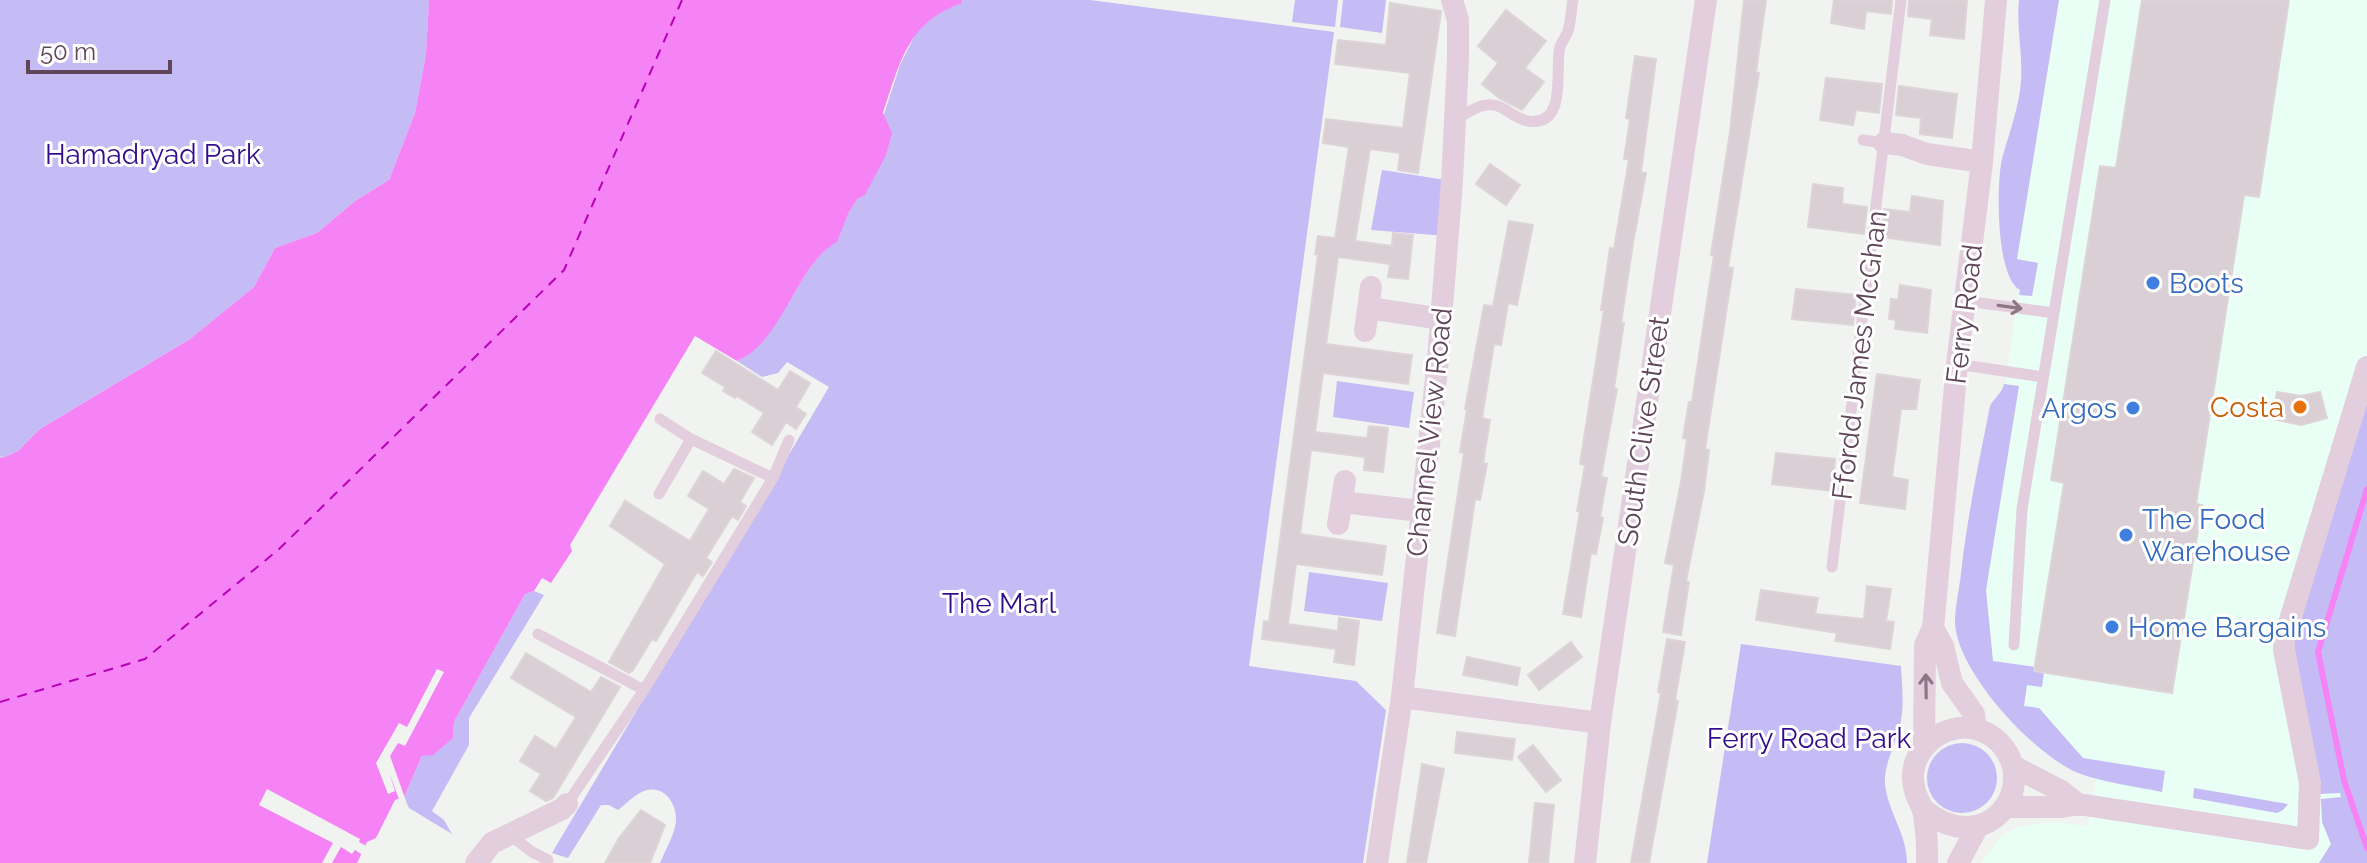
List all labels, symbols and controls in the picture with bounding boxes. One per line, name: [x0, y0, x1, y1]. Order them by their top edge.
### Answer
scale bar: [28, 24, 170, 74]
text: 50 m: [40, 37, 96, 66]
park label: Hamadryad Park: [45, 138, 261, 171]
street label: Ffordd James McGhan: [1825, 209, 1894, 501]
street label: Ferry Road: [1940, 242, 1989, 386]
place label: Boots: [2169, 267, 2244, 300]
marker: Boots: [2144, 274, 2162, 292]
one-way arrow: [1997, 300, 2022, 315]
street label: Channel View Road: [1400, 306, 1459, 558]
street label: South Clive Street: [1611, 313, 1676, 548]
place label: Costa: [2210, 391, 2284, 424]
place label: Argos: [2041, 392, 2117, 425]
marker: Costa: [2291, 398, 2309, 416]
marker: Argos: [2124, 399, 2142, 417]
place label: The Food Warehouse: [2142, 503, 2290, 568]
marker: The Food Warehouse: [2117, 526, 2135, 544]
park label: The Marl: [942, 587, 1056, 620]
place label: Home Bargains: [2128, 611, 2326, 644]
marker: Home Bargains: [2103, 618, 2121, 636]
one-way arrow: [1918, 673, 1934, 700]
park label: Ferry Road Park: [1707, 722, 1912, 755]

